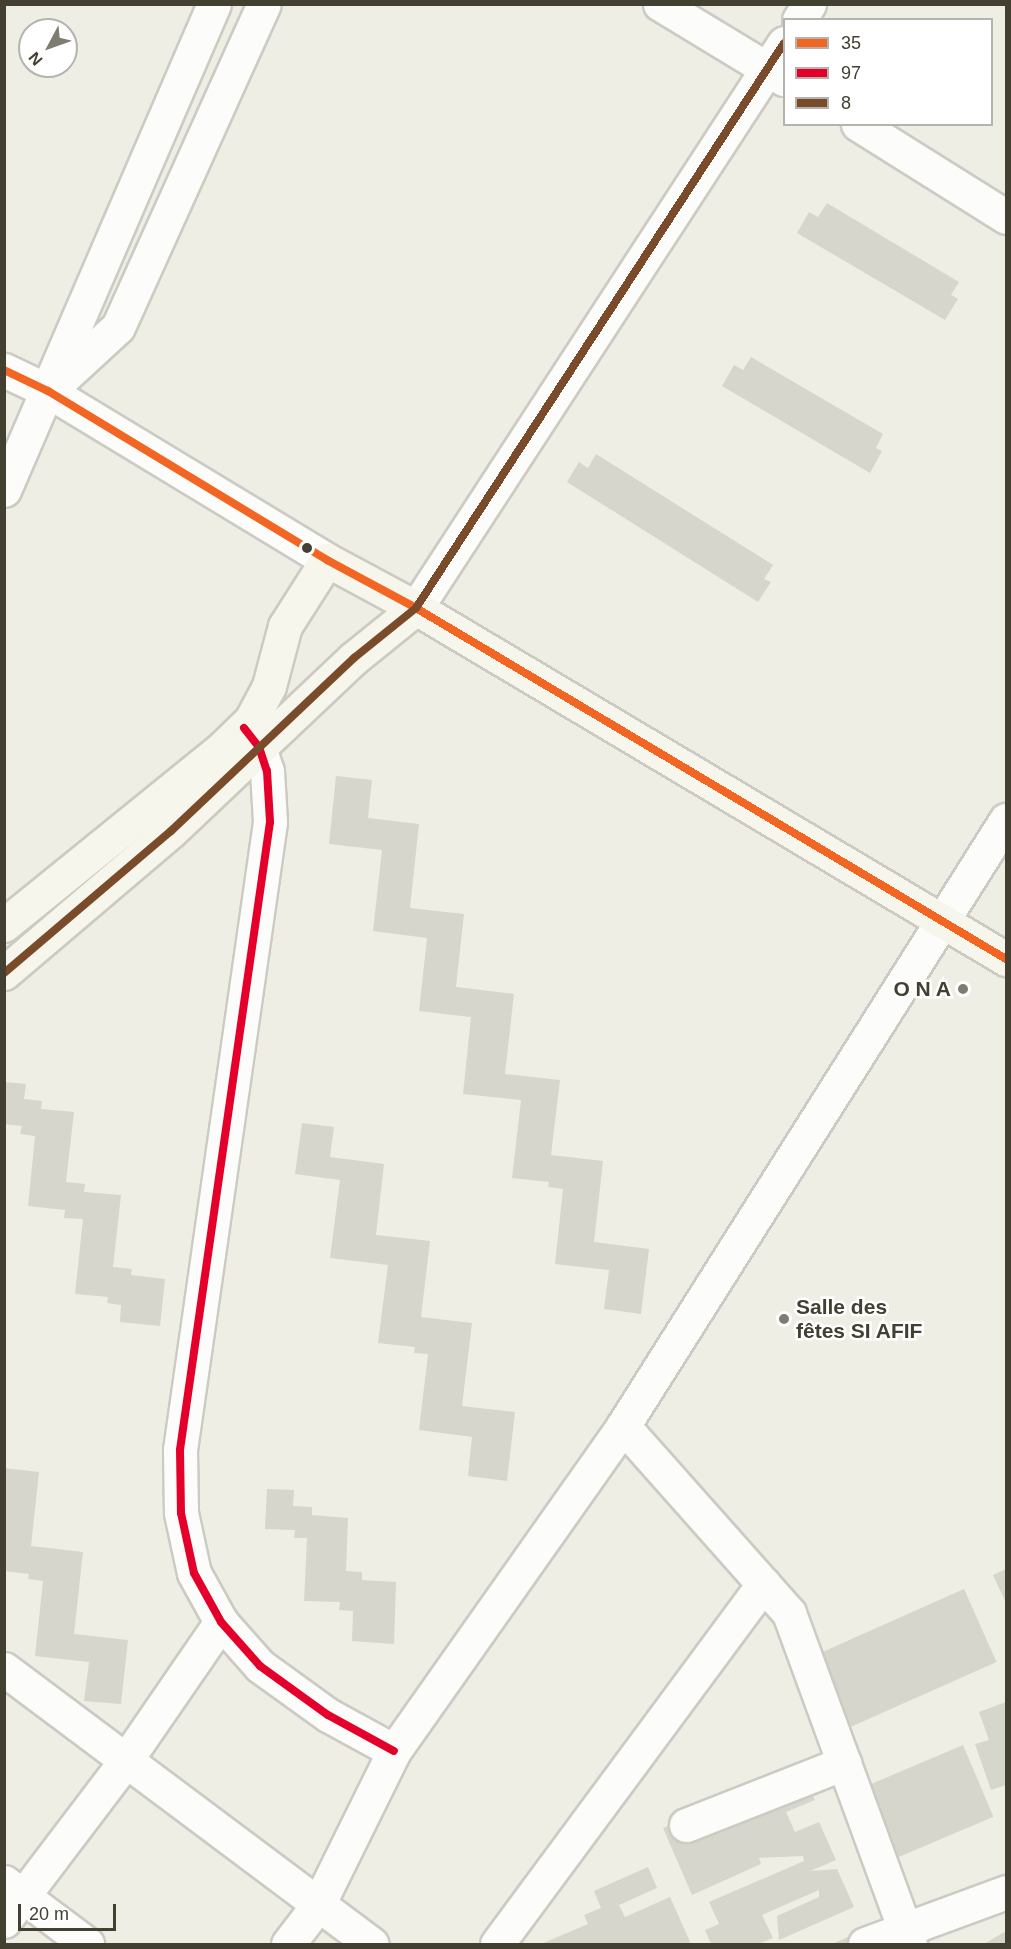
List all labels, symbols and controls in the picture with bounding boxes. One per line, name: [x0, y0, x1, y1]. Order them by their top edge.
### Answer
north arrow: [18, 18, 78, 78]
legend: [783, 18, 993, 126]
text: 35: [841, 33, 861, 53]
text: N: [25, 49, 46, 69]
text: 97: [841, 63, 861, 83]
text: 8: [841, 93, 851, 113]
unlabelled marker: [301, 542, 313, 554]
place label: O N A: [893, 976, 951, 1002]
marker: O N A: [956, 982, 970, 996]
place label: Salle des fêtes SI AFIF: [796, 1294, 923, 1344]
marker: Salle des fêtes SI AFIF: [777, 1312, 791, 1326]
scale bar: [21, 1892, 118, 1930]
text: 20 m: [29, 1904, 69, 1924]

